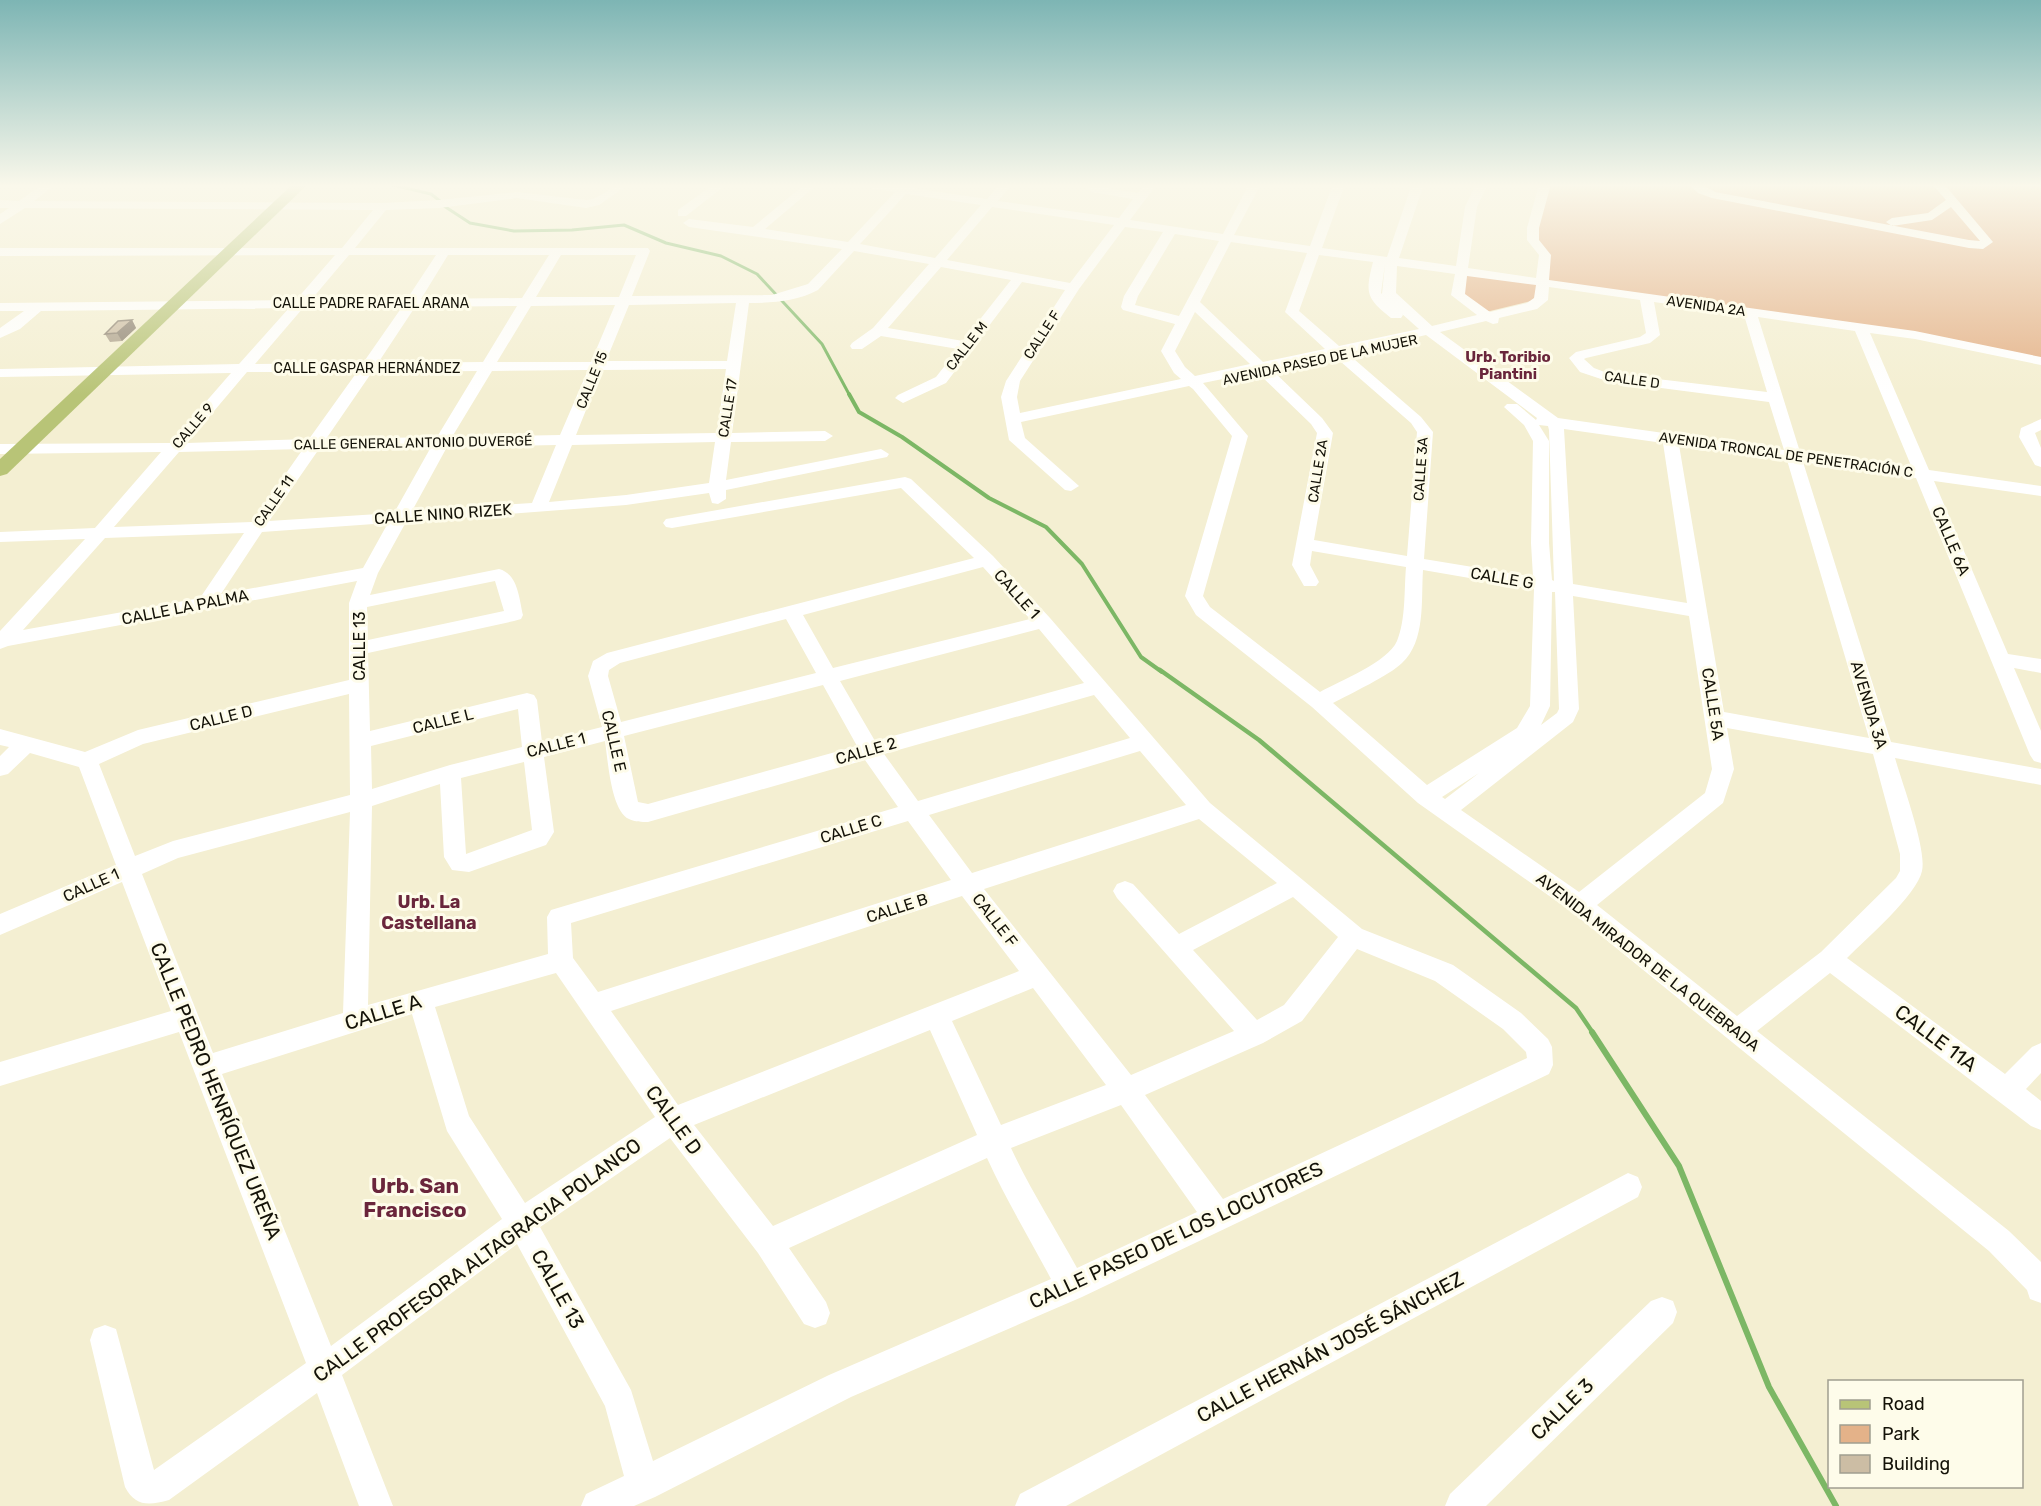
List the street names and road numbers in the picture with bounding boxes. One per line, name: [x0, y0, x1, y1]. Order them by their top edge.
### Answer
street label: AVENIDA 2A: [1665, 292, 1747, 320]
street label: CALLE PADRE RAFAEL ARANA: [273, 295, 470, 312]
street label: CALLE F: [1020, 308, 1064, 362]
street label: CALLE M: [943, 318, 991, 374]
street label: AVENIDA PASEO DE LA MUJER: [1221, 331, 1419, 389]
street label: CALLE 15: [573, 349, 611, 411]
street label: CALLE GASPAR HERNÁNDEZ: [274, 359, 461, 377]
street label: CALLE D: [1603, 368, 1661, 392]
street label: CALLE 17: [715, 377, 741, 439]
street label: CALLE 9: [169, 400, 217, 452]
street label: AVENIDA TRONCAL DE PENETRACIÓN C: [1658, 428, 1914, 481]
street label: CALLE GENERAL ANTONIO DUVERGÉ: [293, 431, 533, 454]
street label: CALLE 3A: [1410, 436, 1432, 502]
street label: CALLE 2A: [1305, 438, 1331, 504]
street label: CALLE 11: [250, 472, 298, 530]
street label: CALLE NINO RIZEK: [373, 500, 513, 528]
street label: CALLE 6A: [1928, 504, 1974, 579]
street label: CALLE G: [1469, 563, 1535, 593]
street label: CALLE 1: [990, 565, 1044, 623]
street label: CALLE LA PALMA: [120, 585, 250, 629]
street label: CALLE 13: [350, 611, 369, 681]
street label: AVENIDA 3A: [1847, 659, 1891, 752]
street label: CALLE 5A: [1698, 666, 1728, 742]
street label: CALLE D: [188, 701, 254, 735]
street label: CALLE L: [411, 704, 475, 738]
street label: CALLE E: [598, 708, 630, 774]
street label: CALLE 1: [525, 729, 587, 761]
street label: CALLE 2: [833, 733, 899, 769]
street label: CALLE C: [818, 811, 884, 847]
street label: CALLE 1: [60, 864, 122, 906]
street label: AVENIDA MIRADOR DE LA QUEBRADA: [1533, 869, 1764, 1055]
street label: CALLE B: [864, 889, 930, 927]
street label: CALLE F: [968, 890, 1022, 950]
street label: CALLE PEDRO HENRÍQUEZ UREÑA: [145, 939, 287, 1243]
street label: CALLE A: [342, 989, 424, 1035]
street label: CALLE 11A: [1890, 999, 1982, 1077]
street label: CALLE D: [641, 1081, 707, 1159]
street label: CALLE PROFESORA ALTAGRACIA POLANCO: [308, 1133, 646, 1387]
street label: CALLE PASEO DE LOS LOCUTORES: [1025, 1156, 1327, 1314]
street label: CALLE 13: [526, 1245, 590, 1333]
street label: CALLE HERNÁN JOSÉ SÁNCHEZ: [1193, 1266, 1467, 1428]
street label: CALLE 3: [1526, 1373, 1598, 1445]

